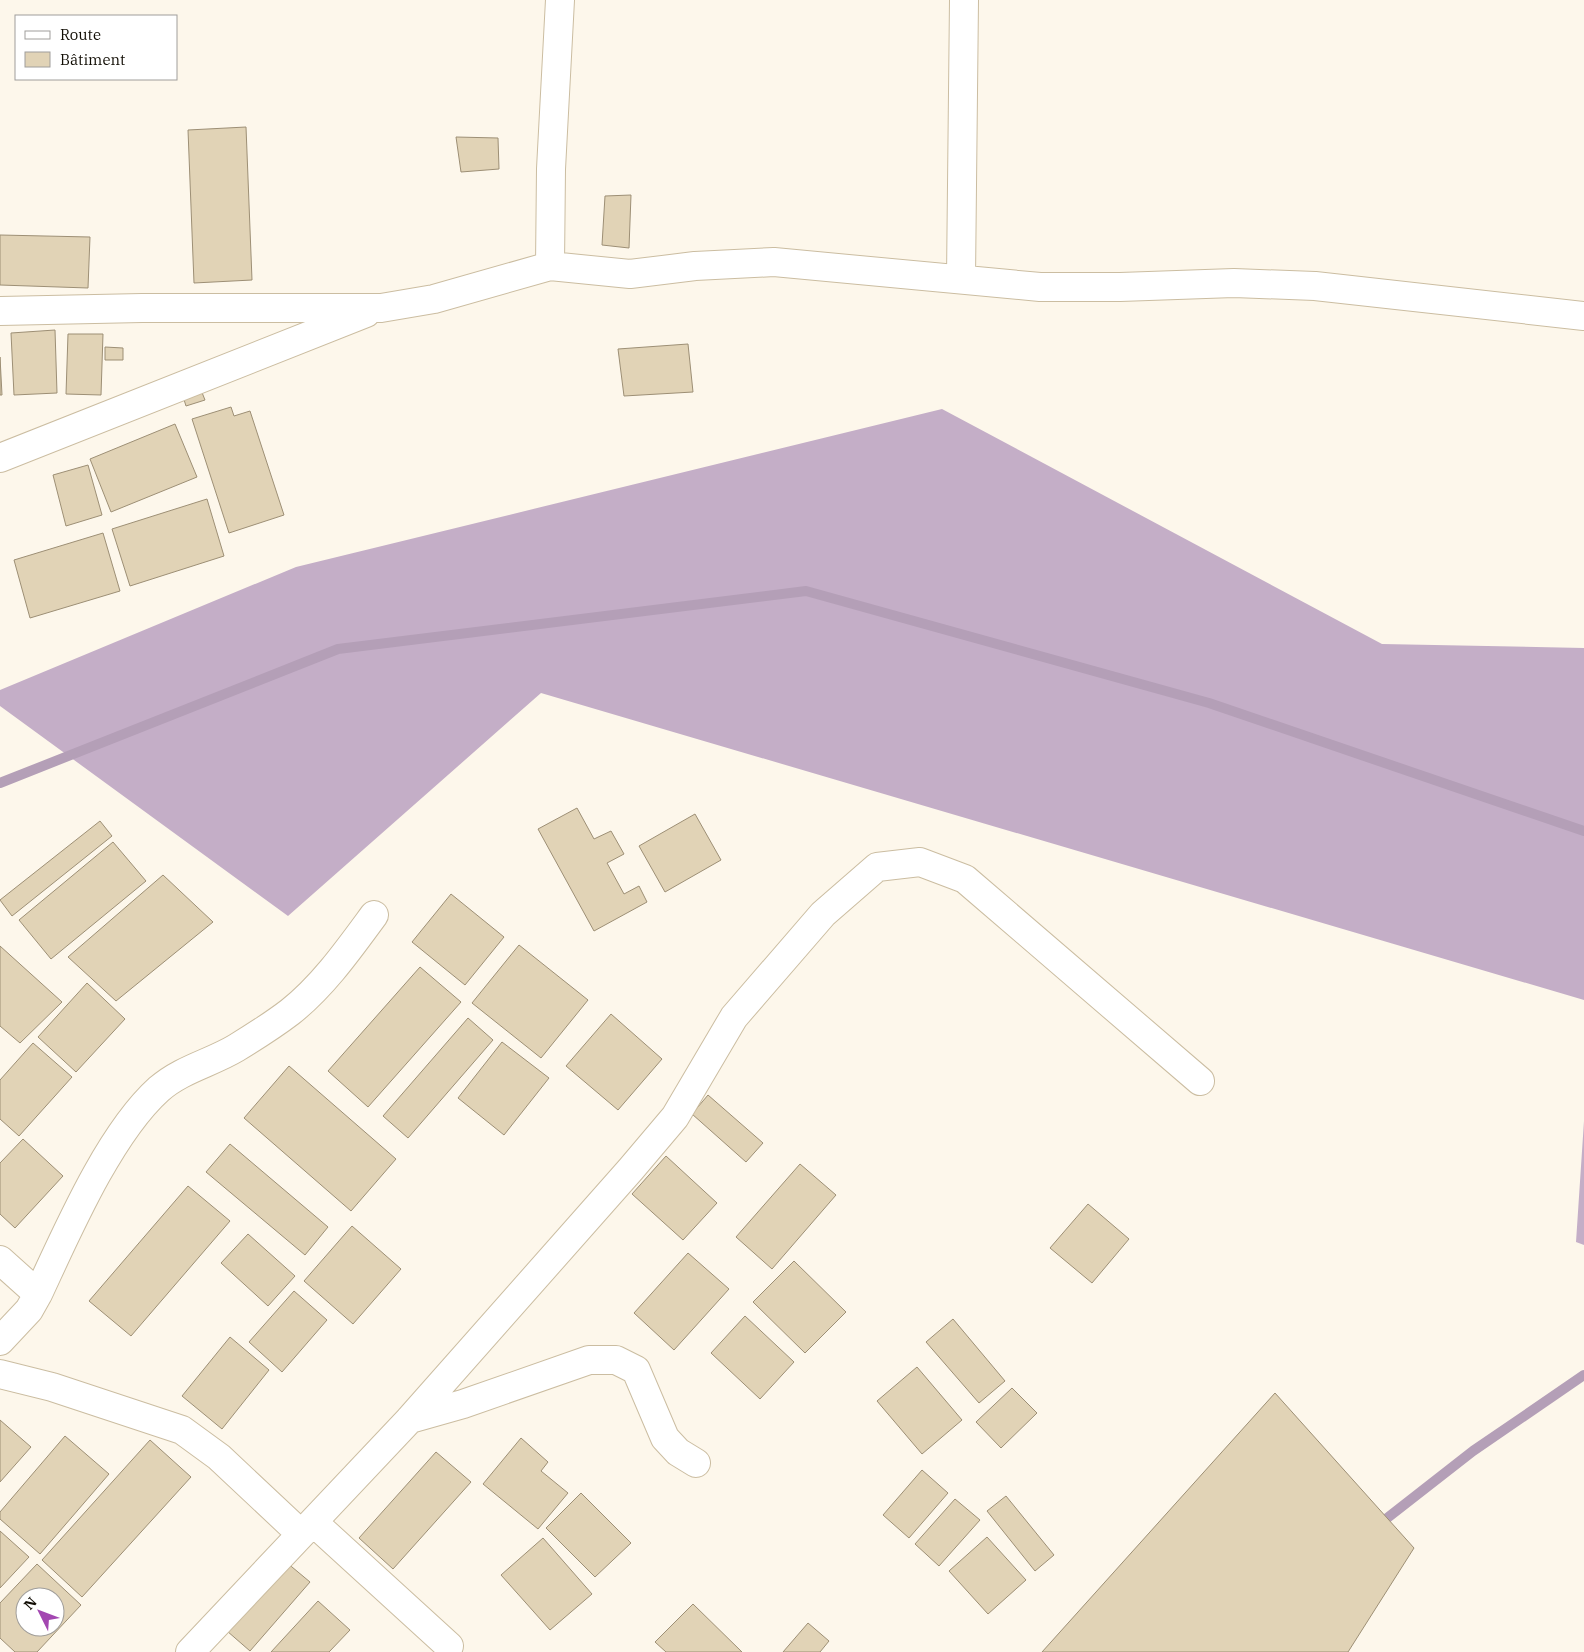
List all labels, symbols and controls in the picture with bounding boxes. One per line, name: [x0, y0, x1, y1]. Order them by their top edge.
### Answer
legend: [15, 15, 178, 80]
text: Route: [60, 25, 101, 44]
text: Bâtiment: [60, 50, 125, 69]
north arrow: [15, 1587, 65, 1637]
text: N: [20, 1593, 41, 1613]

